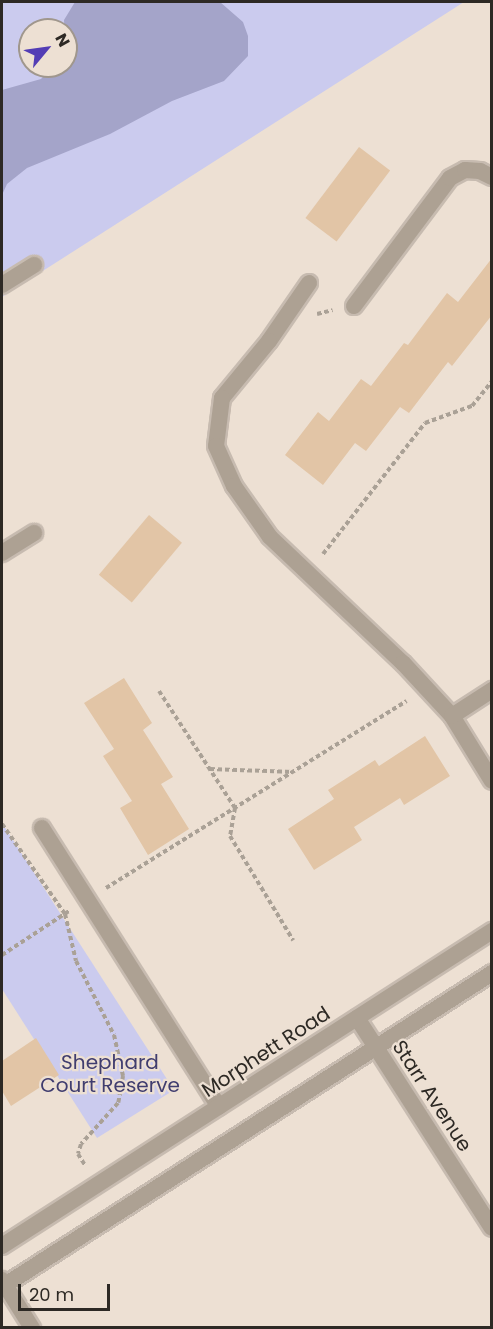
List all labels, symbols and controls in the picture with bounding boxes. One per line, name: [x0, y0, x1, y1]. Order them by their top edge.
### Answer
north arrow: [18, 18, 78, 78]
text: N: [49, 29, 75, 51]
street label: Morphett Road: [197, 1002, 335, 1102]
street label: Starr Avenue: [387, 1036, 477, 1156]
park label: Shephard Court Reserve: [40, 1051, 180, 1098]
scale bar: [21, 1272, 112, 1310]
text: 20 m: [29, 1282, 74, 1307]

